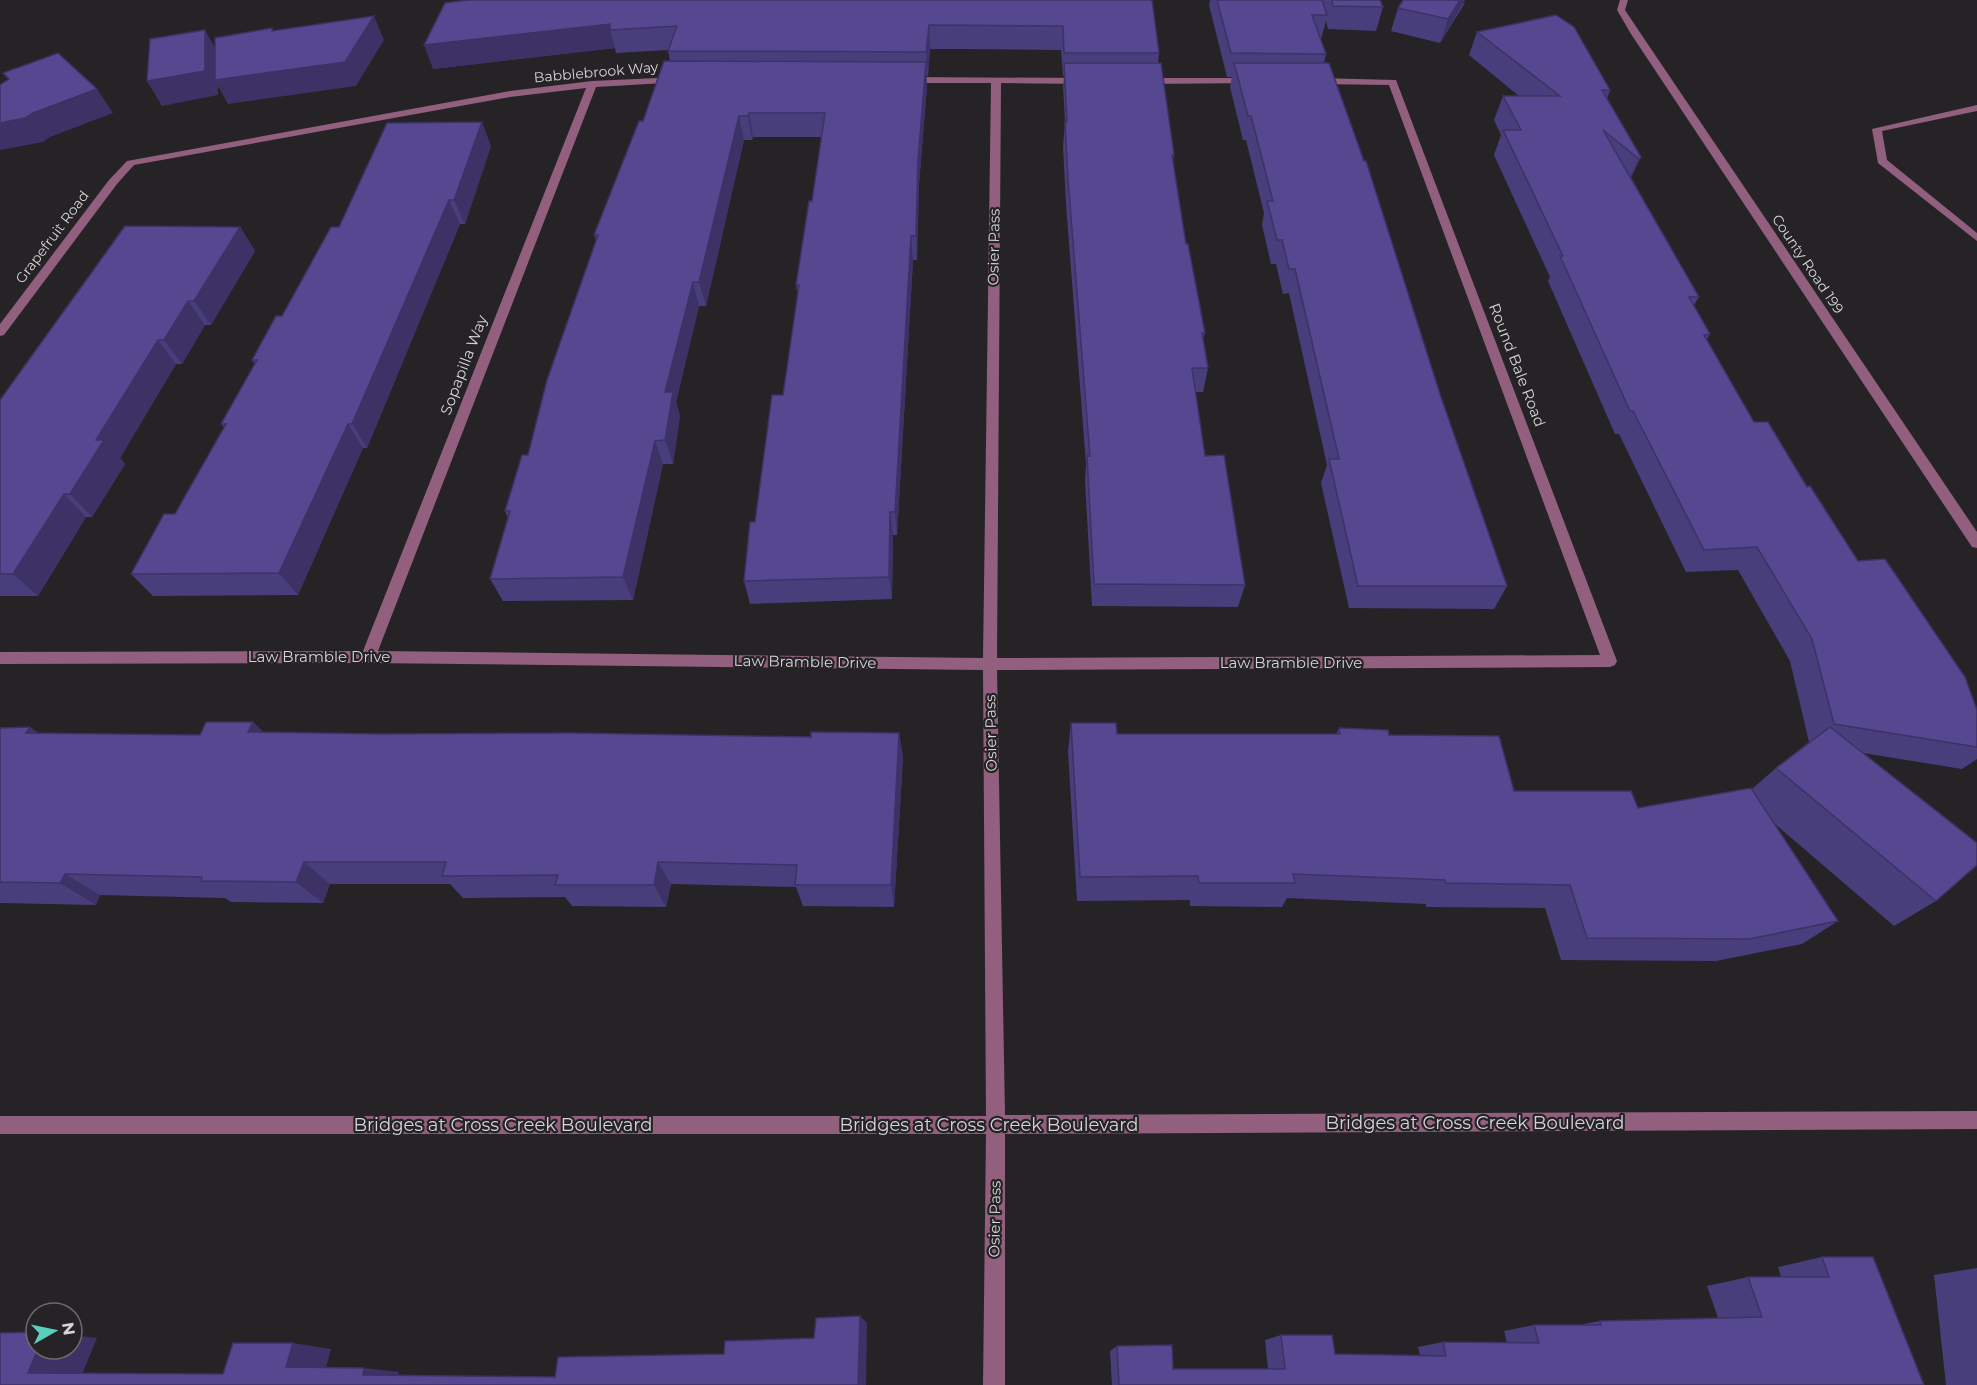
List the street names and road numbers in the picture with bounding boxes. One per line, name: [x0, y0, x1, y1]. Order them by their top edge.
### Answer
street label: Babblebrook Way: [533, 58, 659, 86]
street label: Grapefruit Road: [11, 187, 93, 287]
street label: Osier Pass: [983, 208, 1004, 286]
street label: County Road 199: [1768, 211, 1848, 317]
street label: Round Bale Road: [1485, 300, 1550, 429]
street label: Sopapilla Way: [436, 312, 492, 417]
street label: Law Bramble Drive: [248, 647, 390, 666]
street label: Law Bramble Drive: [734, 651, 876, 672]
street label: Law Bramble Drive: [1220, 653, 1362, 672]
street label: Osier Pass: [980, 694, 1001, 772]
street label: Bridges at Cross Creek Boulevard: [1325, 1112, 1625, 1134]
street label: Bridges at Cross Creek Boulevard: [353, 1114, 653, 1136]
street label: Bridges at Cross Creek Boulevard: [839, 1114, 1139, 1136]
street label: Osier Pass: [984, 1180, 1005, 1258]

